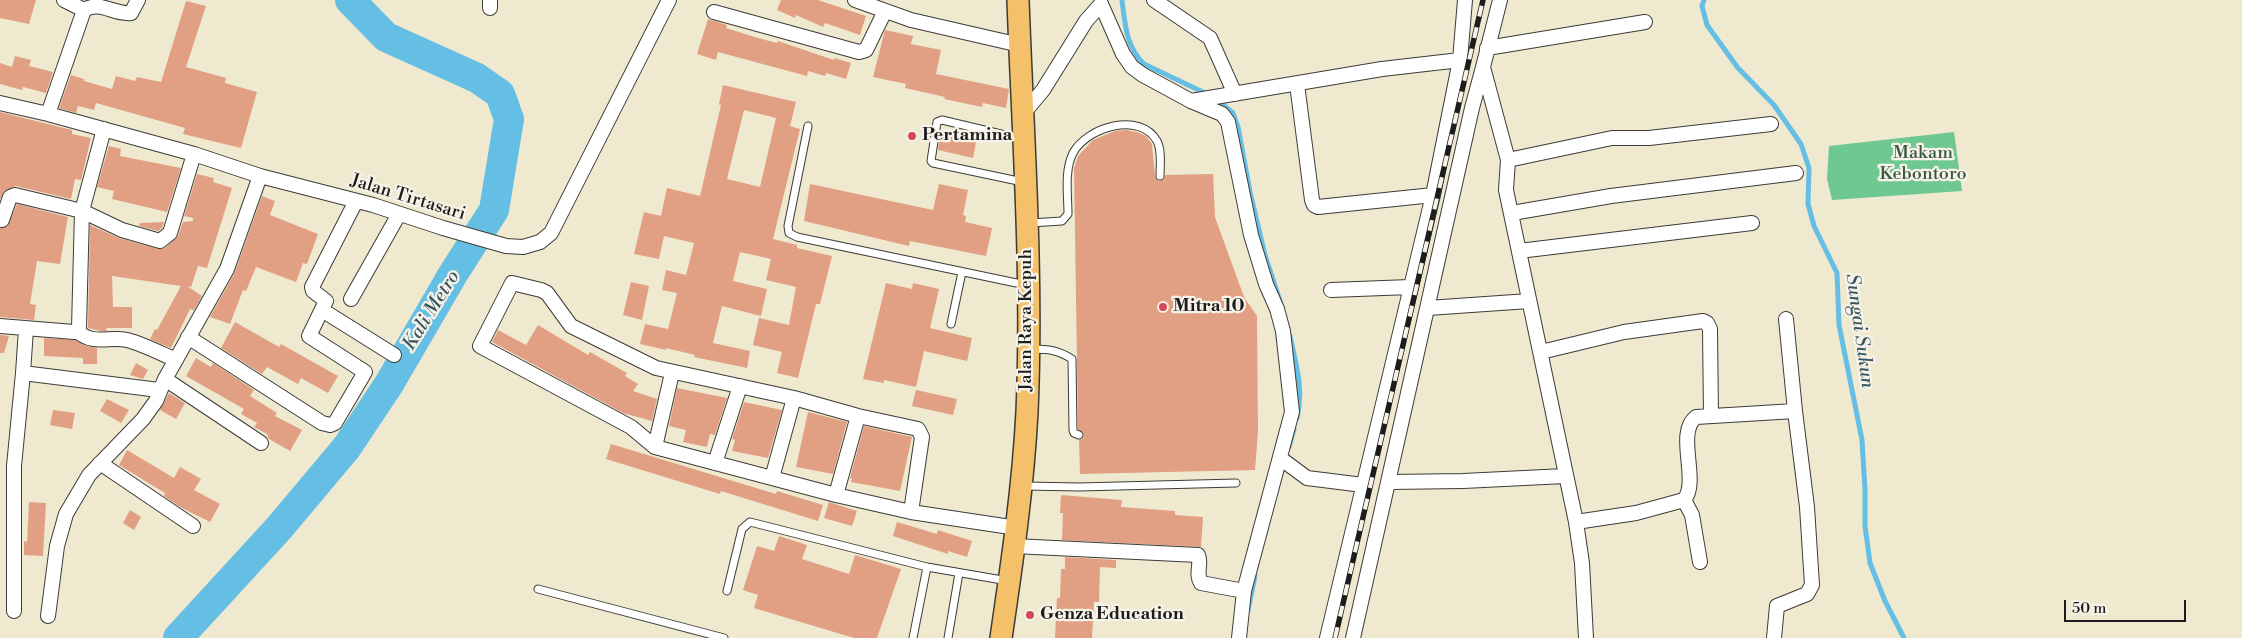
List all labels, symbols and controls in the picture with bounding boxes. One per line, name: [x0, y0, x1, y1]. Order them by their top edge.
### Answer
place label: Pertamina: [922, 125, 1012, 147]
marker: Pertamina: [906, 130, 918, 142]
park label: Makam Kebontoro: [1879, 143, 1967, 186]
street label: Jalan Tirtasari: [348, 170, 468, 226]
street label: Jalan Raya Kepuh: [1016, 249, 1038, 391]
water label: Kali Metro: [399, 267, 465, 355]
water label: Sungai Sukun: [1840, 272, 1878, 390]
place label: Mitra 10: [1173, 296, 1245, 318]
marker: Mitra 10: [1157, 301, 1169, 313]
scale bar: [2067, 590, 2190, 622]
text: 50 m: [2072, 599, 2106, 618]
place label: Genza Education: [1040, 604, 1184, 626]
marker: Genza Education: [1024, 609, 1036, 621]

